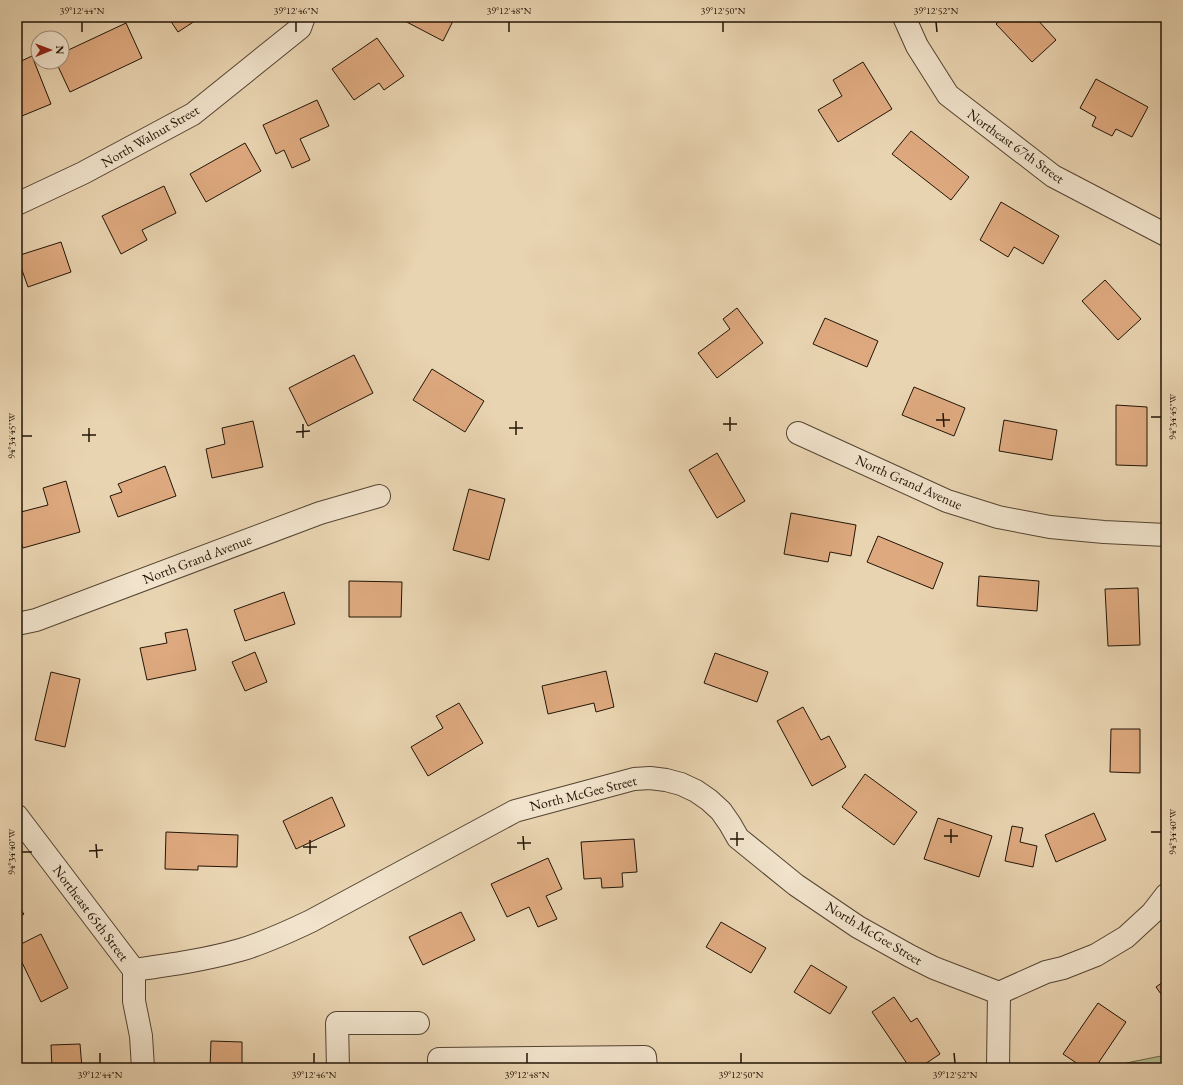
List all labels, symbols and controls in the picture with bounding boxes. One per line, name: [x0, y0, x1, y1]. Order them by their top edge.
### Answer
text: 39°12'44"N: [60, 4, 105, 17]
text: 39°12'46"N: [274, 4, 319, 17]
text: 39°12'48"N: [487, 4, 532, 17]
text: 39°12'50"N: [701, 4, 746, 17]
text: 39°12'52"N: [914, 4, 959, 17]
north arrow: [30, 30, 70, 70]
text: N: [53, 45, 67, 54]
street label: North Walnut Street: [98, 100, 203, 171]
street label: Northeast 67th Street: [964, 105, 1069, 188]
text: 94°34'45"W: [1166, 393, 1179, 440]
text: 94°34'45"W: [5, 412, 18, 459]
street label: North Grand Avenue: [853, 450, 966, 514]
street label: North Grand Avenue: [140, 530, 254, 588]
street label: North McGee Street: [528, 771, 639, 815]
text: 94°34'40"W: [1166, 808, 1179, 855]
text: 94°34'40"W: [5, 828, 18, 875]
street label: Northeast 65th Street: [49, 861, 133, 965]
street label: North McGee Street: [822, 897, 926, 969]
text: 39°12'44"N: [78, 1068, 123, 1081]
text: 39°12'46"N: [292, 1068, 337, 1081]
text: 39°12'48"N: [505, 1068, 550, 1081]
text: 39°12'50"N: [719, 1068, 764, 1081]
text: 39°12'52"N: [933, 1068, 978, 1081]

